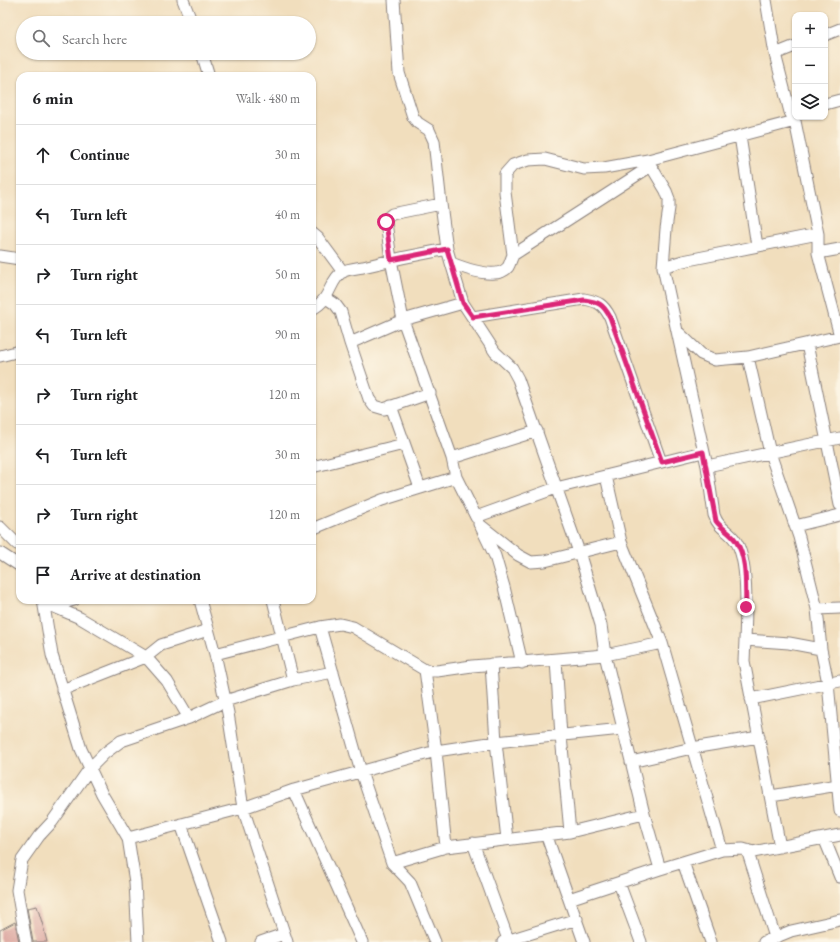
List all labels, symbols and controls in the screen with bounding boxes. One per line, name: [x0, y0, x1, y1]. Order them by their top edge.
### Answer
map controls: [792, 12, 828, 120]
button: +: [792, 12, 828, 48]
search box: [16, 16, 316, 60]
icon: search: [30, 27, 52, 49]
text: Search here: [62, 29, 127, 48]
button: −: [792, 48, 828, 84]
button: layers: [792, 84, 828, 120]
text: 6 min: [32, 87, 73, 109]
text: Walk · 480 m: [236, 90, 300, 107]
icon: ahead: [32, 144, 54, 166]
text: Continue: [70, 145, 130, 164]
text: 30 m: [275, 146, 300, 163]
icon: left: [32, 204, 54, 226]
text: Turn left: [70, 205, 127, 224]
text: 40 m: [275, 206, 300, 223]
route start: [377, 213, 395, 231]
icon: right: [32, 264, 54, 286]
text: Turn right: [70, 265, 138, 284]
text: 50 m: [275, 266, 300, 283]
icon: left: [32, 324, 54, 346]
text: Turn left: [70, 325, 127, 344]
text: 90 m: [275, 326, 300, 343]
icon: right: [32, 384, 54, 406]
text: Turn right: [70, 385, 138, 404]
text: 120 m: [269, 386, 300, 403]
icon: left: [32, 444, 54, 466]
text: Turn left: [70, 445, 127, 464]
text: 30 m: [275, 446, 300, 463]
icon: right: [32, 504, 54, 526]
text: Turn right: [70, 505, 138, 524]
text: 120 m: [269, 506, 300, 523]
icon: arrive: [32, 564, 54, 586]
text: Arrive at destination: [70, 565, 201, 584]
route end: [737, 598, 755, 616]

